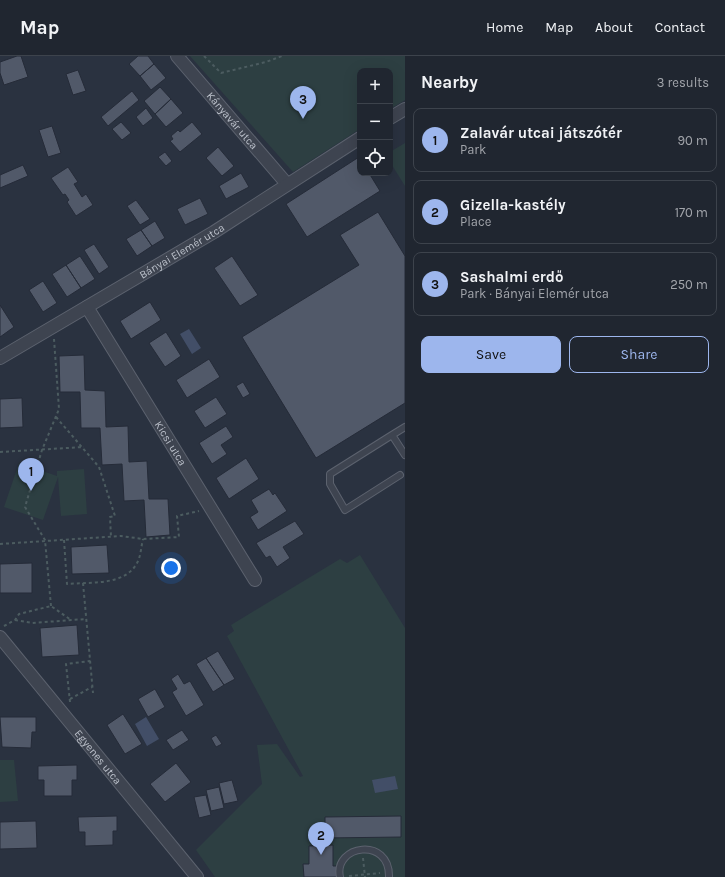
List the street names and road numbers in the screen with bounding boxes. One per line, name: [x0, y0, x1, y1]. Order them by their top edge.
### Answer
street label: Kányavár utca: [204, 89, 261, 152]
street label: Bányai Elemér utca: [137, 221, 227, 281]
street label: Kicsi utca: [152, 419, 189, 468]
street label: Egyenes utca: [72, 727, 125, 787]

